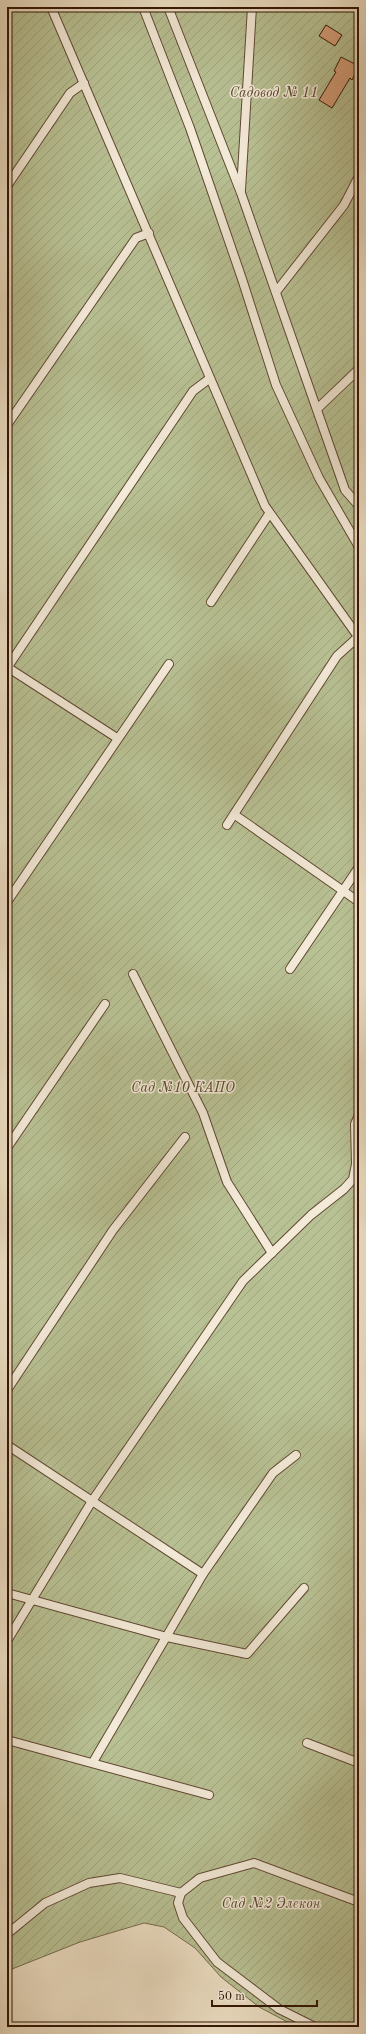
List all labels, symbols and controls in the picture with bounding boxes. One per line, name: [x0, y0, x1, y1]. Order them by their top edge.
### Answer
park label: Садовод № 11: [230, 86, 318, 100]
park label: Сад №10 КАПО: [131, 1081, 235, 1095]
park label: Сад №2 Элекон: [221, 1897, 321, 1911]
scale bar: [212, 1982, 317, 2008]
text: 50 m: [218, 1990, 245, 2003]

